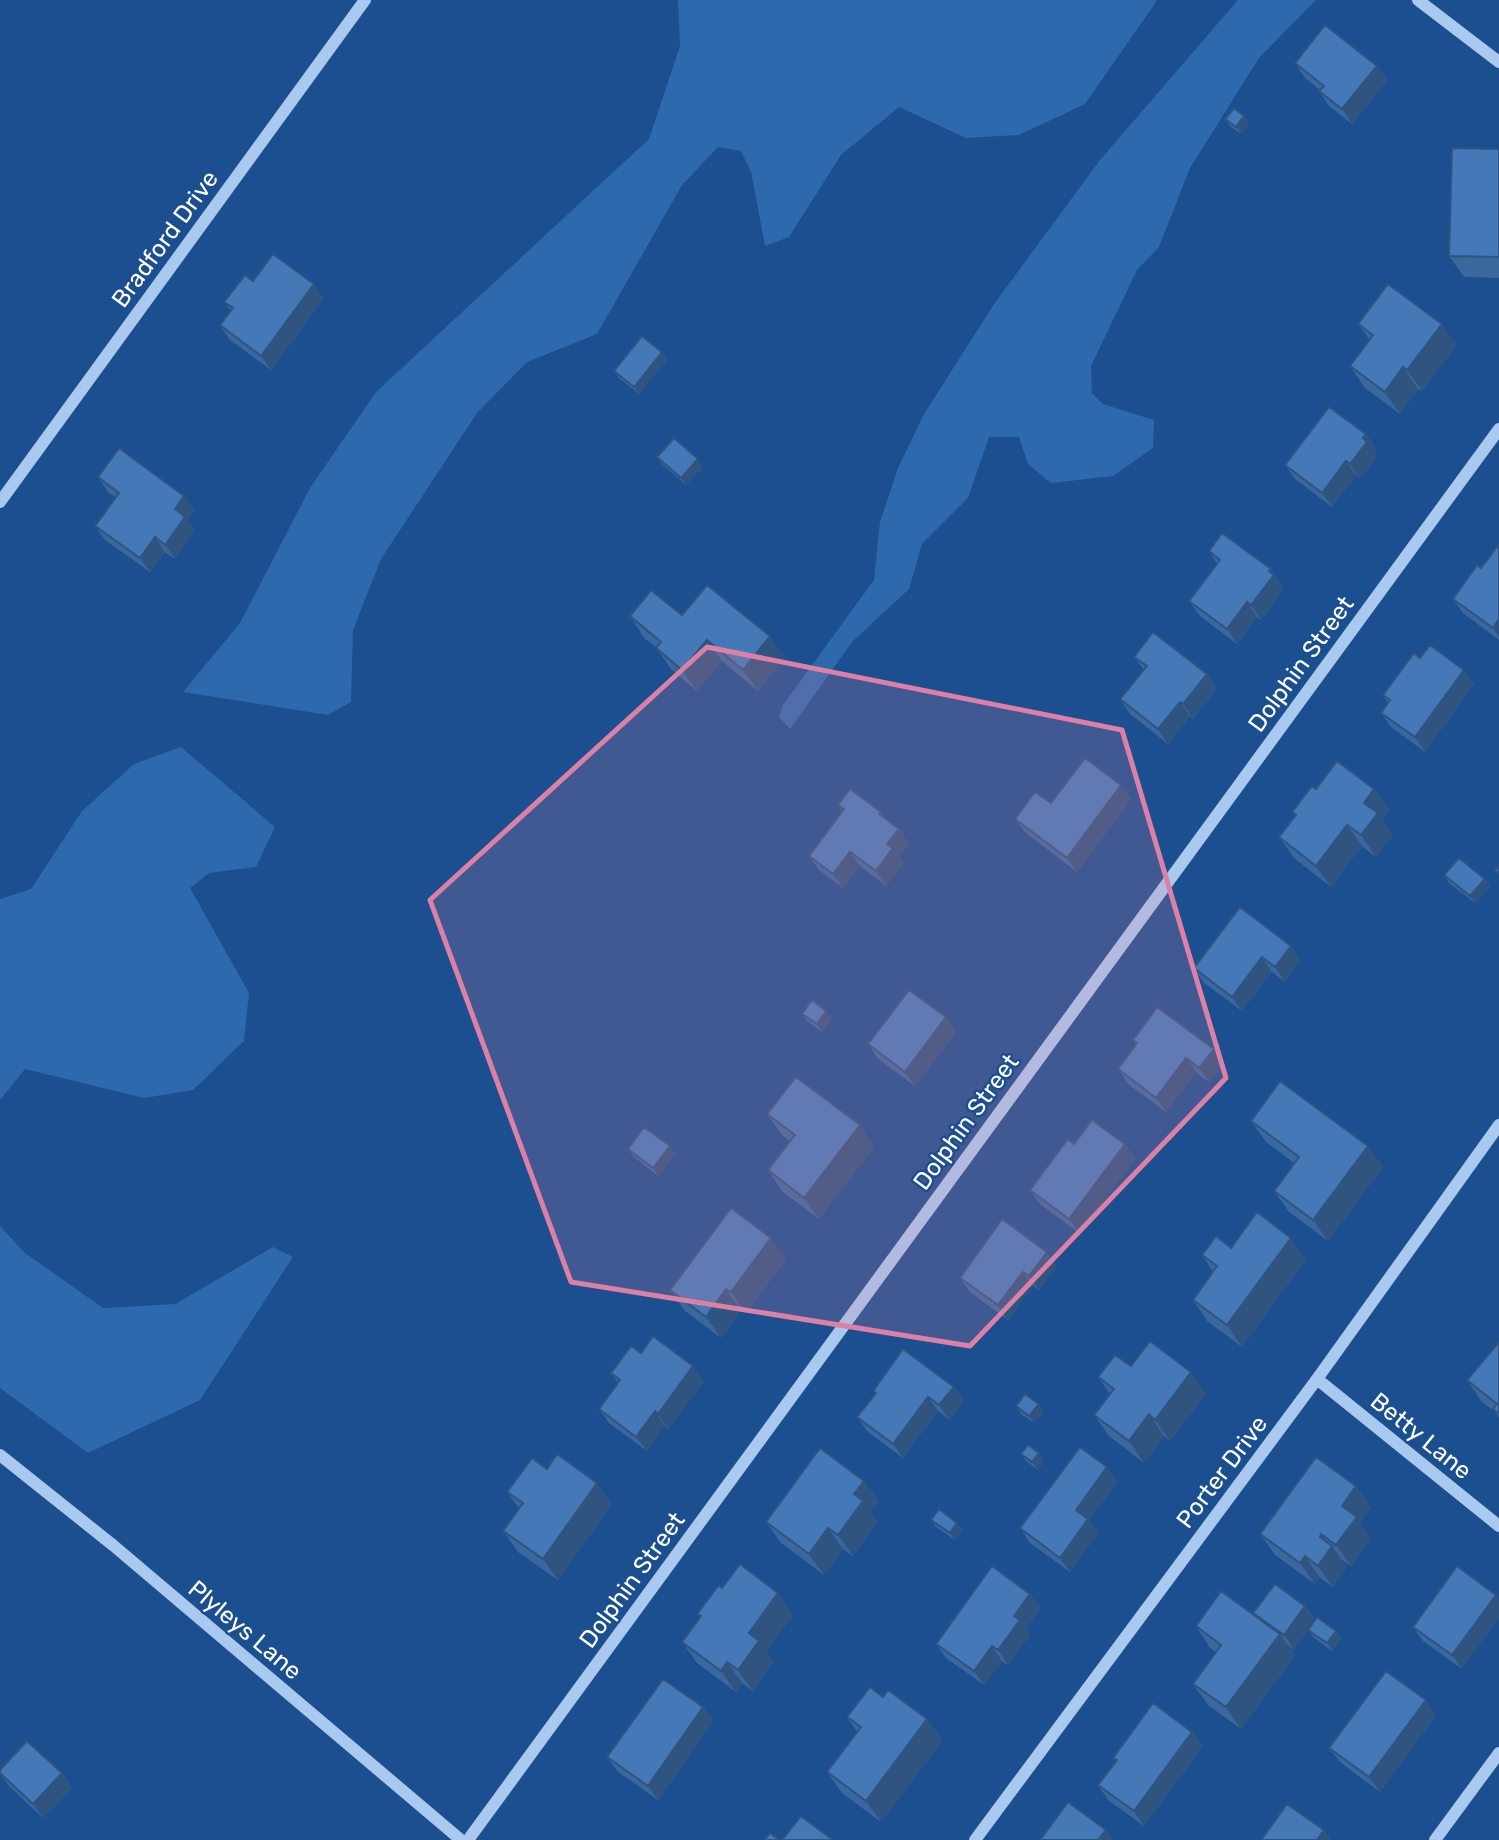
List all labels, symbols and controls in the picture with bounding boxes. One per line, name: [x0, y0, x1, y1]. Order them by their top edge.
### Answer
street label: Bradford Drive: [106, 165, 224, 313]
street label: Dolphin Street: [1242, 591, 1360, 737]
street label: Dolphin Street: [907, 1049, 1025, 1195]
street label: Betty Lane: [1365, 1387, 1477, 1485]
street label: Porter Drive: [1171, 1410, 1273, 1534]
street label: Dolphin Street: [573, 1507, 691, 1653]
street label: Plyleys Lane: [183, 1575, 307, 1685]

